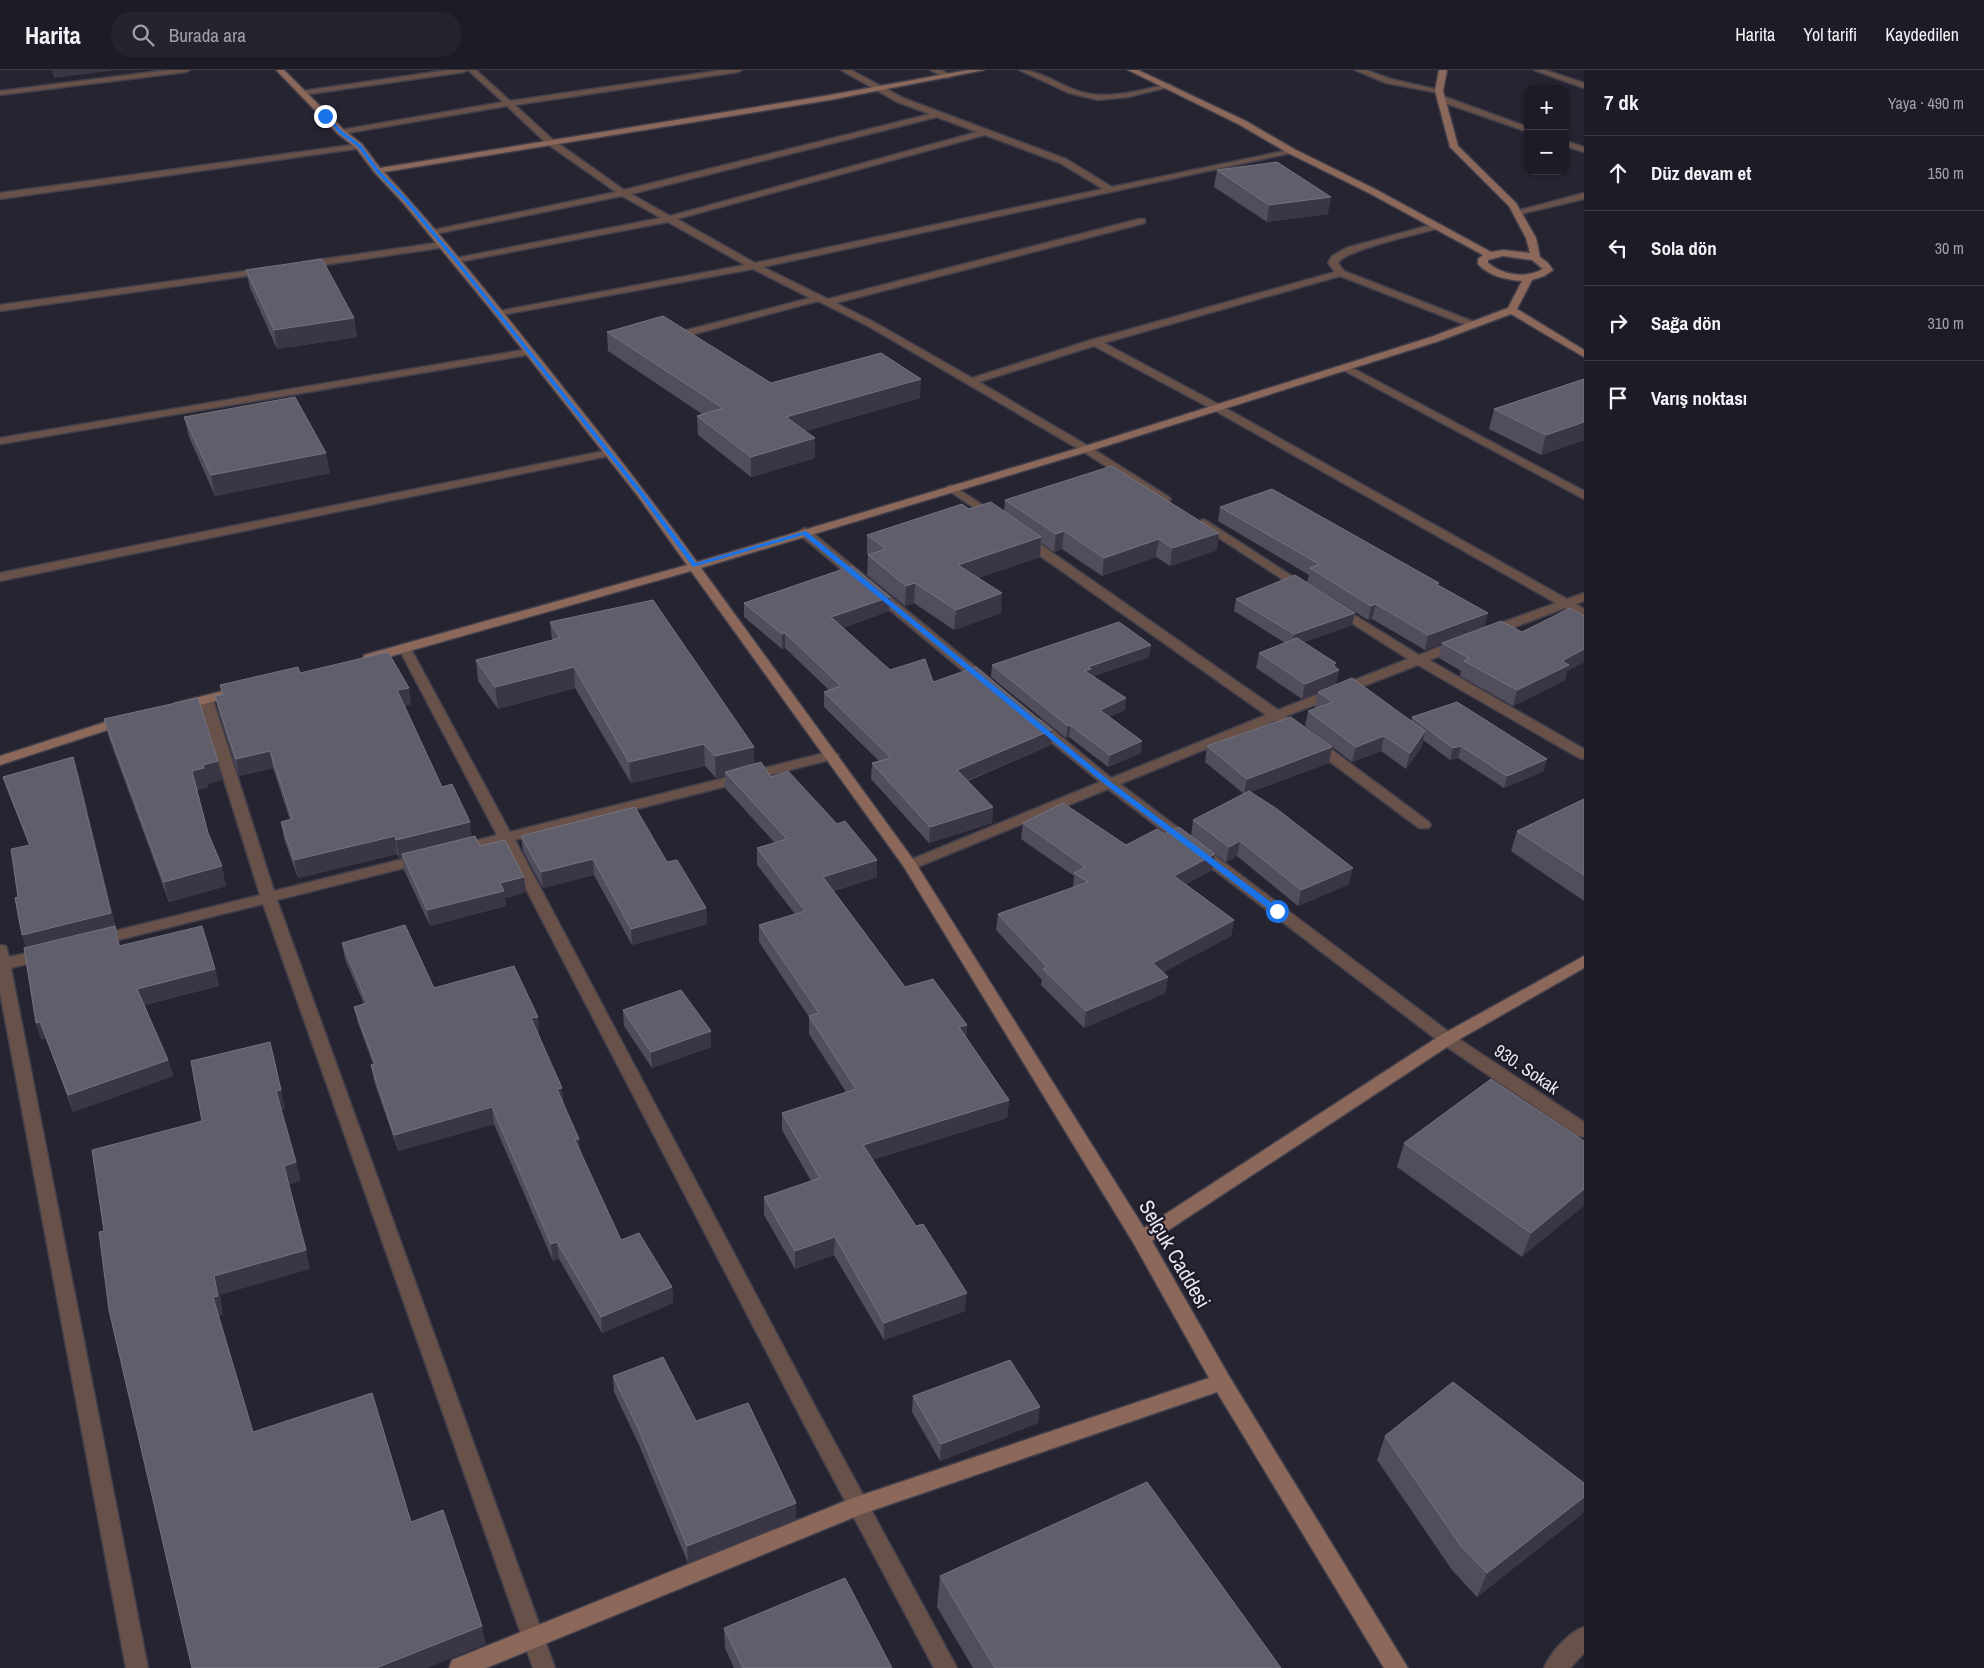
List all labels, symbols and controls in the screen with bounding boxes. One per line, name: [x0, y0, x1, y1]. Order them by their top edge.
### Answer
search box: [111, 12, 461, 57]
text: Harita: [25, 19, 81, 51]
icon: search: [129, 21, 157, 49]
text: Burada ara: [169, 22, 246, 48]
text: Harita: [1735, 22, 1775, 47]
text: Yol tarifi: [1803, 22, 1857, 47]
text: Kaydedilen: [1885, 22, 1959, 47]
map controls: [1524, 85, 1569, 175]
button: +: [1524, 85, 1569, 130]
text: 7 dk: [1604, 88, 1638, 117]
text: Yaya · 490 m: [1888, 92, 1964, 114]
route end: [314, 105, 337, 128]
button: −: [1524, 130, 1569, 175]
icon: ahead: [1604, 159, 1632, 187]
text: Düz devam et: [1651, 160, 1751, 186]
text: 150 m: [1928, 162, 1964, 184]
icon: left: [1604, 234, 1632, 262]
text: Sola dön: [1651, 235, 1717, 261]
text: 30 m: [1935, 237, 1964, 259]
icon: right: [1604, 309, 1632, 337]
text: Sağa dön: [1651, 310, 1721, 336]
text: 310 m: [1928, 312, 1964, 334]
icon: arrive: [1604, 384, 1632, 412]
text: Varış noktası: [1651, 385, 1747, 411]
route start: [1266, 900, 1289, 923]
street label: 930. Sokak: [1489, 1038, 1565, 1100]
street label: Selçuk Caddesi: [1132, 1195, 1218, 1313]

